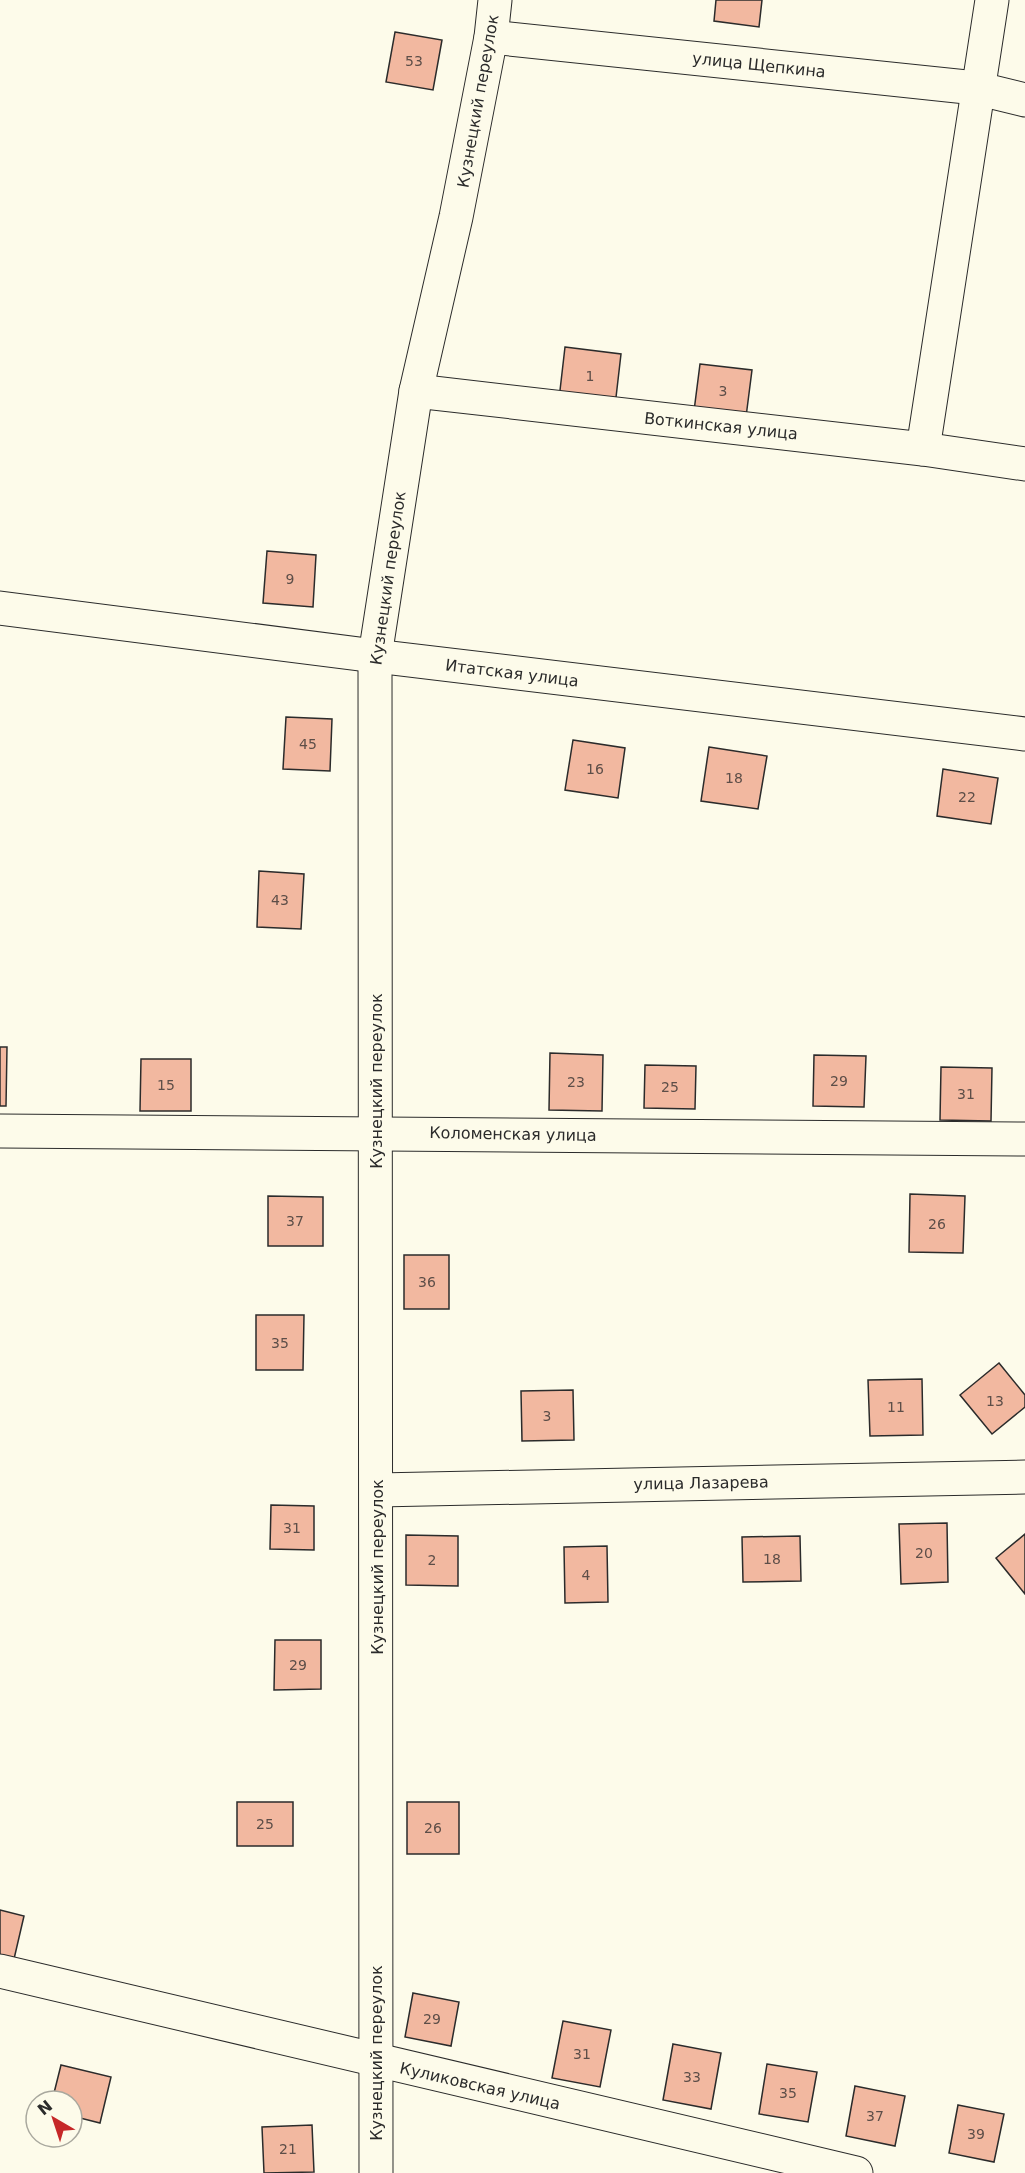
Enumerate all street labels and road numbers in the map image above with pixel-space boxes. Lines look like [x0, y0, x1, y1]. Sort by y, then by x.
street label: Кузнецкий переулок [453, 13, 503, 189]
street label: улица Щепкина [691, 49, 827, 81]
street label: Воткинская улица [643, 408, 799, 444]
street label: Кузнецкий переулок [366, 489, 410, 666]
street label: Итатская улица [444, 655, 580, 691]
street label: Кузнецкий переулок [367, 993, 386, 1169]
street label: Коломенская улица [429, 1123, 597, 1145]
street label: улица Лазарева [633, 1472, 769, 1494]
street label: Кузнецкий переулок [368, 1479, 387, 1655]
street label: Кузнецкий переулок [367, 1965, 386, 2141]
street label: Куликовская улица [398, 2058, 562, 2114]

